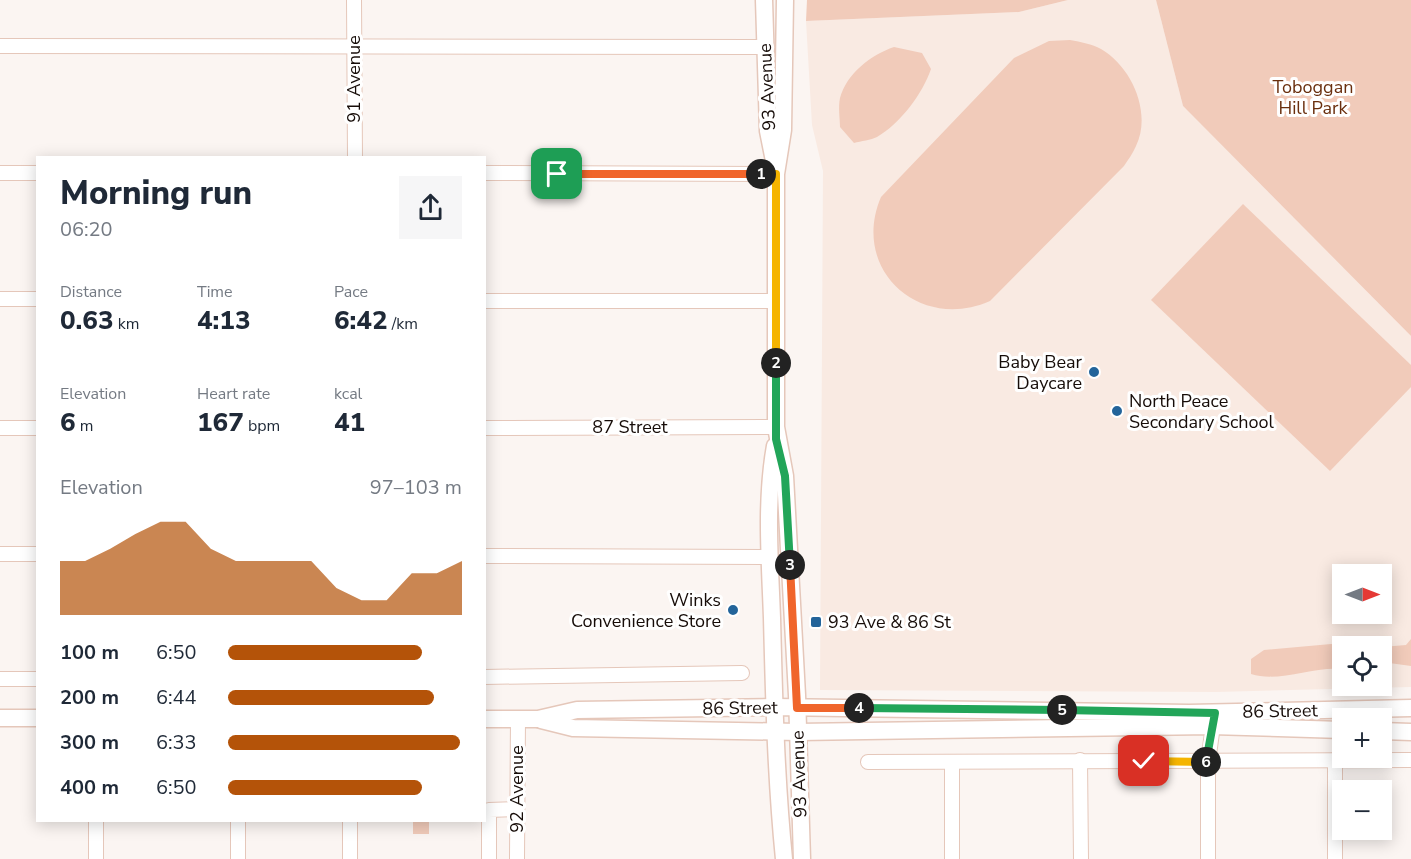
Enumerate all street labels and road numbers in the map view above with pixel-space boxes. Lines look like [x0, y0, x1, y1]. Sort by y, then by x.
street label: 91 Avenue [342, 35, 366, 123]
street label: 93 Avenue [753, 43, 781, 131]
street label: 87 Street [592, 415, 668, 439]
street label: 86 Street [702, 695, 779, 721]
street label: 86 Street [1242, 698, 1319, 724]
street label: 93 Avenue [785, 730, 813, 818]
street label: 92 Avenue [505, 745, 529, 833]

